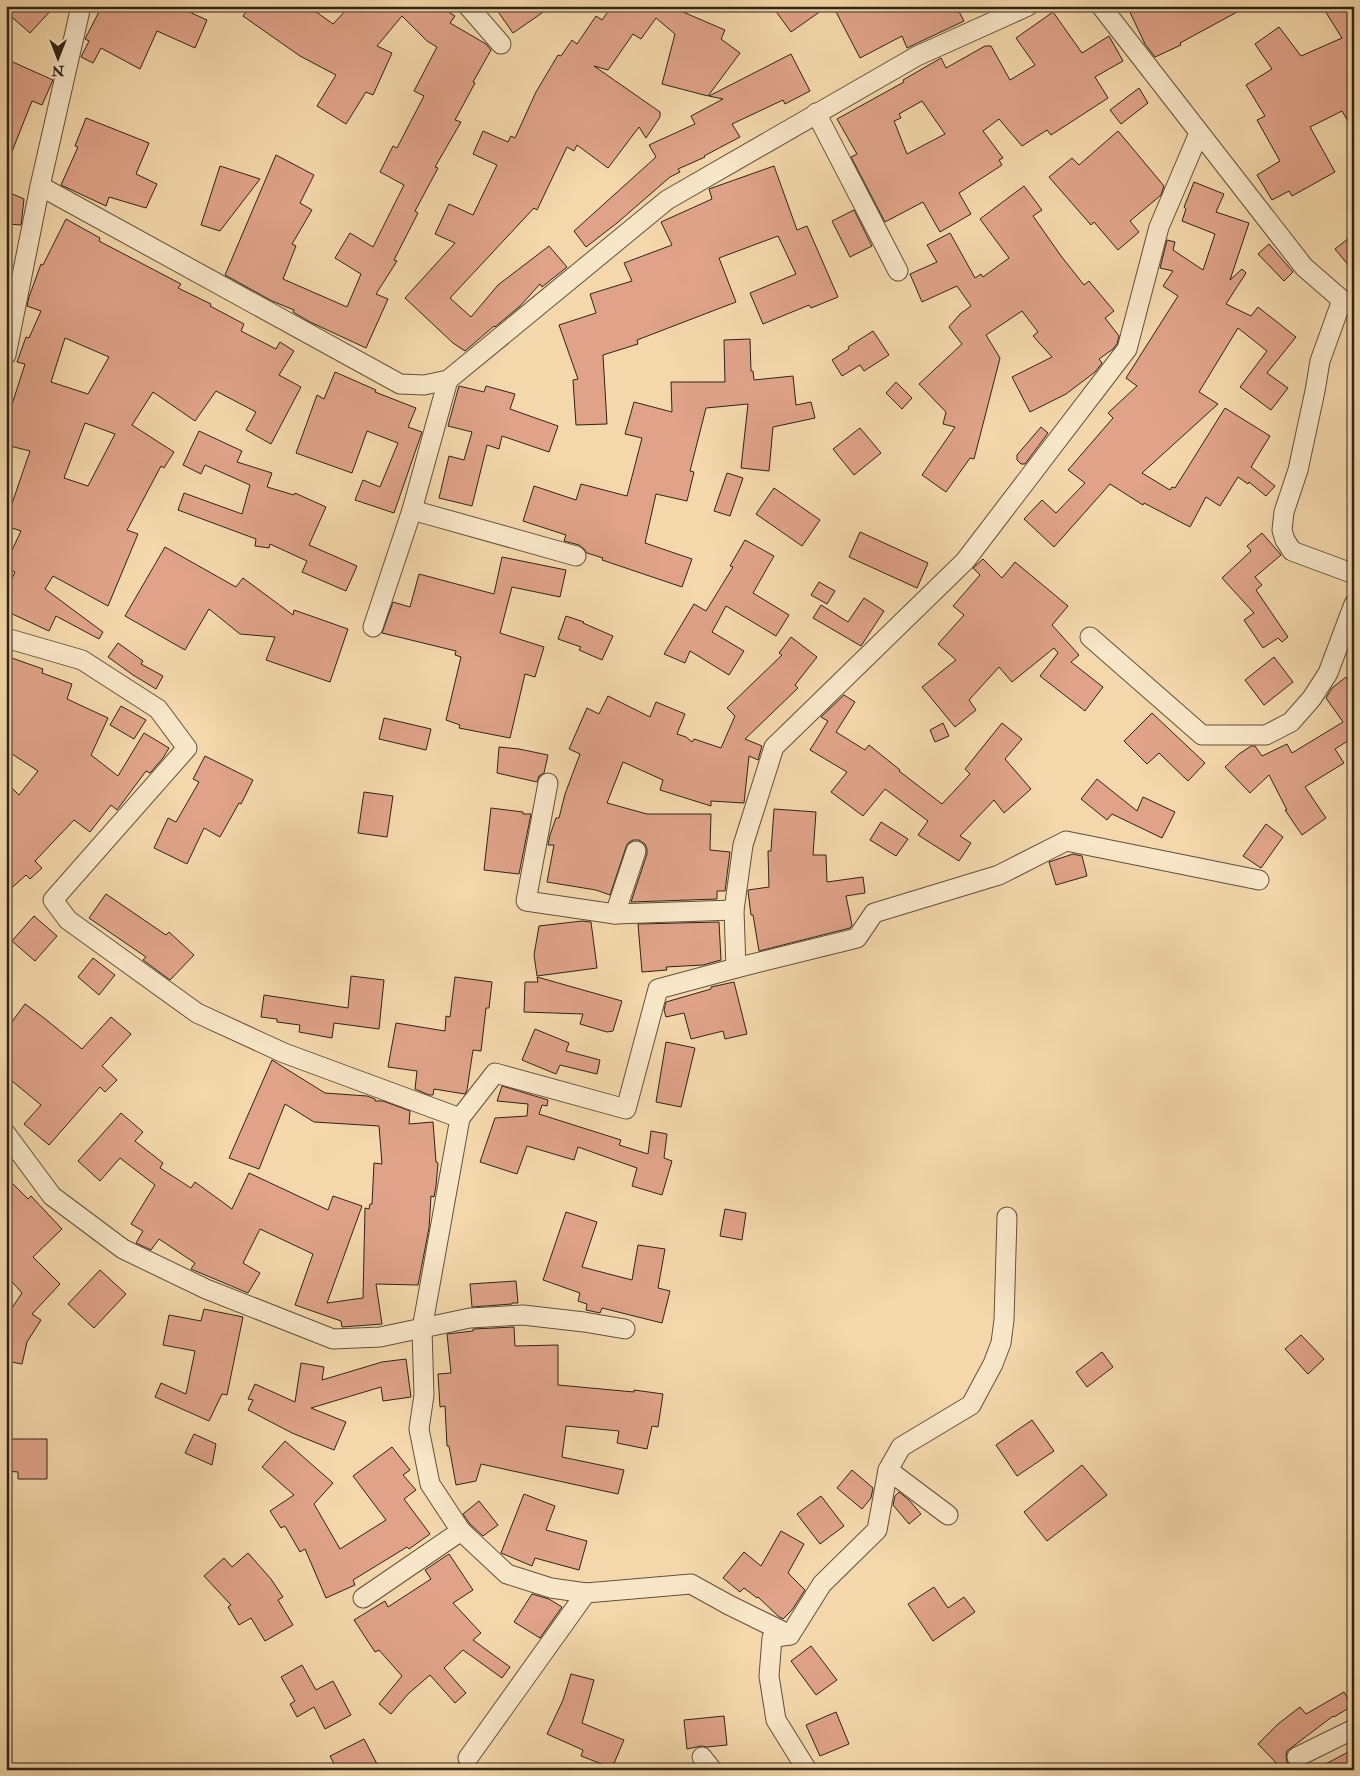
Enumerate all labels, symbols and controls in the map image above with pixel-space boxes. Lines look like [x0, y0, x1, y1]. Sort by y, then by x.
north arrow [32, 32, 82, 82]
text: N [51, 62, 65, 79]

